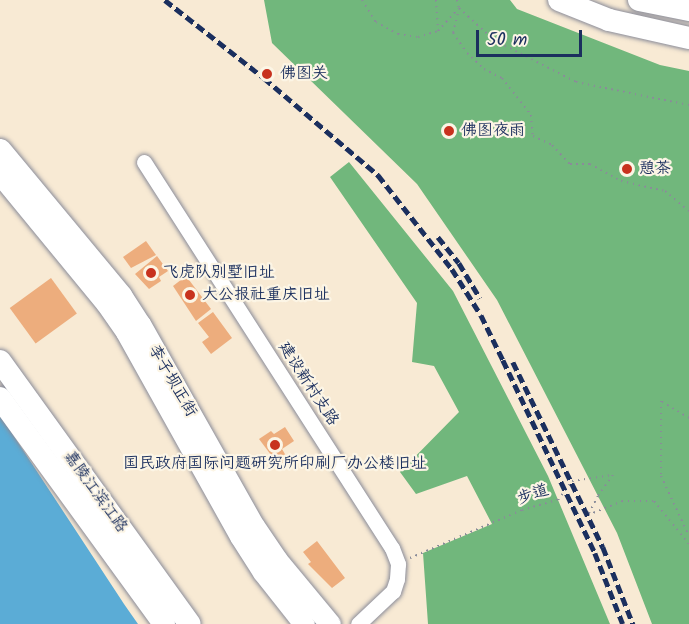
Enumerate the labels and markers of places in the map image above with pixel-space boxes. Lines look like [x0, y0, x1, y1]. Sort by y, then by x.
place label: 佛图关 [280, 64, 328, 84]
marker: 佛图关 [258, 65, 276, 83]
place label: 佛图夜雨 [461, 121, 525, 141]
marker: 佛图夜雨 [442, 124, 456, 138]
place label: 憩茶 [639, 159, 671, 179]
marker: 憩茶 [620, 162, 634, 176]
place label: 飞虎队别墅旧址 [163, 263, 275, 283]
marker: 飞虎队别墅旧址 [144, 266, 158, 280]
place label: 大公报社重庆旧址 [202, 285, 330, 305]
marker: 大公报社重庆旧址 [183, 288, 197, 302]
marker: 国民政府国际问题研究所印刷厂办公楼旧址 [268, 438, 282, 452]
place label: 国民政府国际问题研究所印刷厂办公楼旧址 [123, 454, 427, 474]

